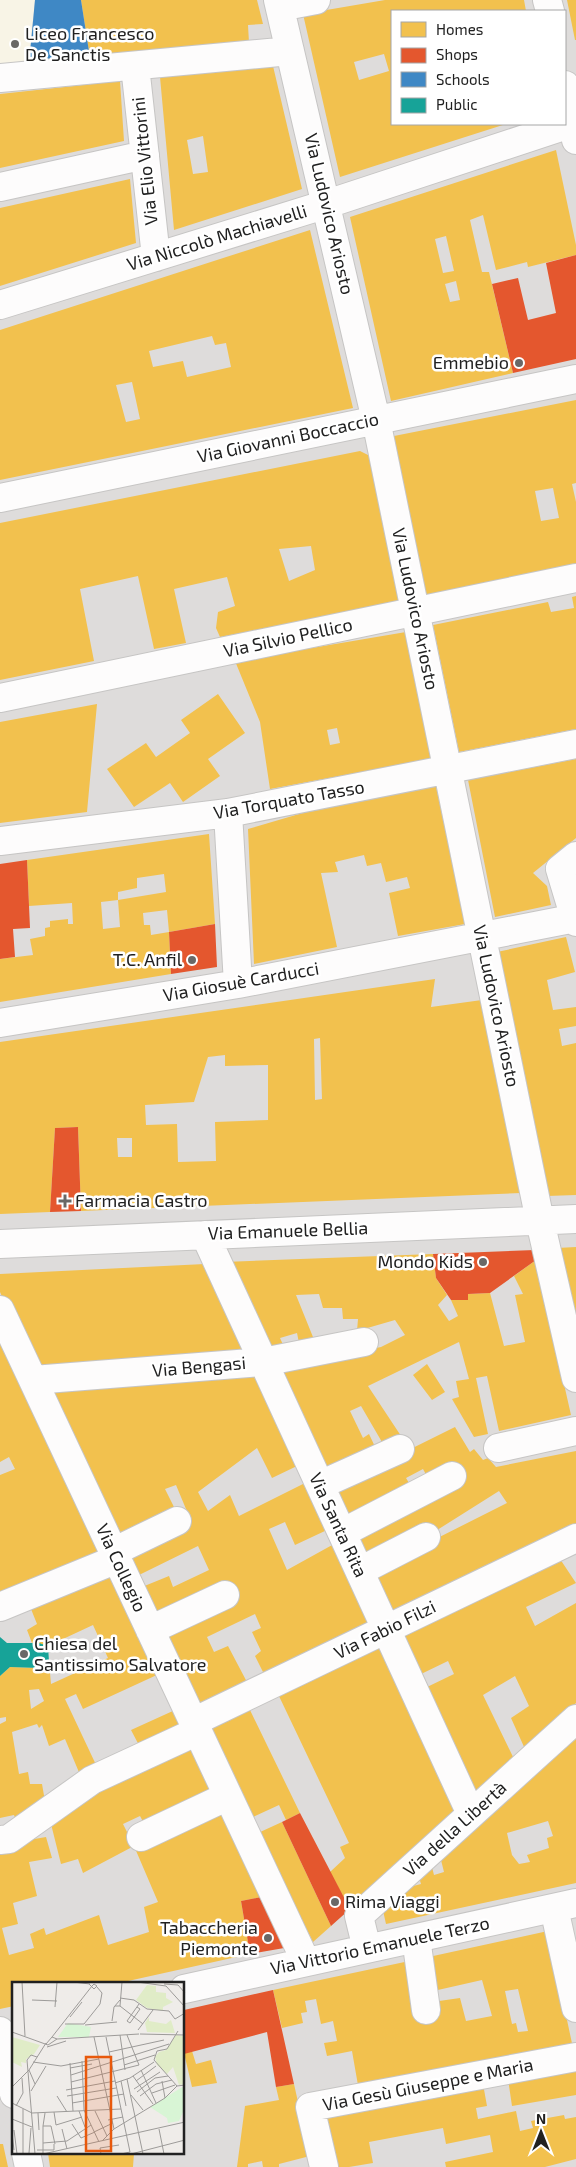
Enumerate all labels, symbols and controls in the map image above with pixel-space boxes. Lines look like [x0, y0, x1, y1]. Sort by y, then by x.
legend [391, 10, 566, 125]
text: Homes [436, 20, 483, 38]
place label: Liceo Francesco De Sanctis [25, 22, 155, 65]
marker: Liceo Francesco De Sanctis [9, 38, 21, 50]
text: Shops [436, 45, 478, 63]
text: Schools [436, 70, 490, 88]
text: Public [436, 95, 477, 113]
street label: Via Elio Vittorini [126, 96, 162, 226]
street label: Via Ludovico Ariosto [301, 131, 359, 297]
street label: Via Niccolò Machiavelli [124, 199, 309, 275]
place label: Emmebio [433, 351, 509, 373]
marker: Emmebio [513, 357, 525, 369]
street label: Via Giovanni Boccaccio [195, 407, 380, 467]
street label: Via Ludovico Ariosto [388, 526, 444, 692]
street label: Via Silvio Pellico [221, 613, 354, 661]
street label: Via Torquato Tasso [212, 775, 366, 823]
street label: Via Ludovico Ariosto [469, 923, 525, 1089]
place label: T.C. Anfil [113, 948, 183, 970]
marker: T.C. Anfil [186, 954, 198, 966]
street label: Via Giosuè Carducci [161, 956, 321, 1006]
place label: Farmacia Castro [75, 1189, 208, 1211]
marker: Farmacia Castro [59, 1195, 71, 1207]
street label: Via Emanuele Bellia [207, 1216, 368, 1244]
place label: Mondo Kids [377, 1250, 473, 1272]
marker: Mondo Kids [477, 1256, 489, 1268]
street label: Via Bengasi [151, 1351, 247, 1381]
street label: Via Santa Rita [305, 1469, 373, 1580]
street label: Via Collegio [92, 1520, 152, 1615]
street label: Via Fabio Filzi [330, 1595, 439, 1663]
place label: Chiesa del Santissimo Salvatore [34, 1632, 207, 1675]
marker: Chiesa del Santissimo Salvatore [18, 1648, 30, 1660]
street label: Via della Libertà [398, 1776, 511, 1880]
place label: Rima Viaggi [345, 1890, 440, 1912]
marker: Rima Viaggi [329, 1896, 341, 1908]
street label: Via Vittorio Emanuele Terzo [268, 1911, 491, 1979]
place label: Tabaccheria Piemonte [160, 1916, 258, 1959]
marker: Tabaccheria Piemonte [262, 1932, 274, 1944]
inset map [12, 1982, 185, 2154]
street label: Via Gesù Giuseppe e Maria [321, 2053, 535, 2115]
north arrow [516, 2107, 566, 2157]
text: N [536, 2110, 546, 2127]

